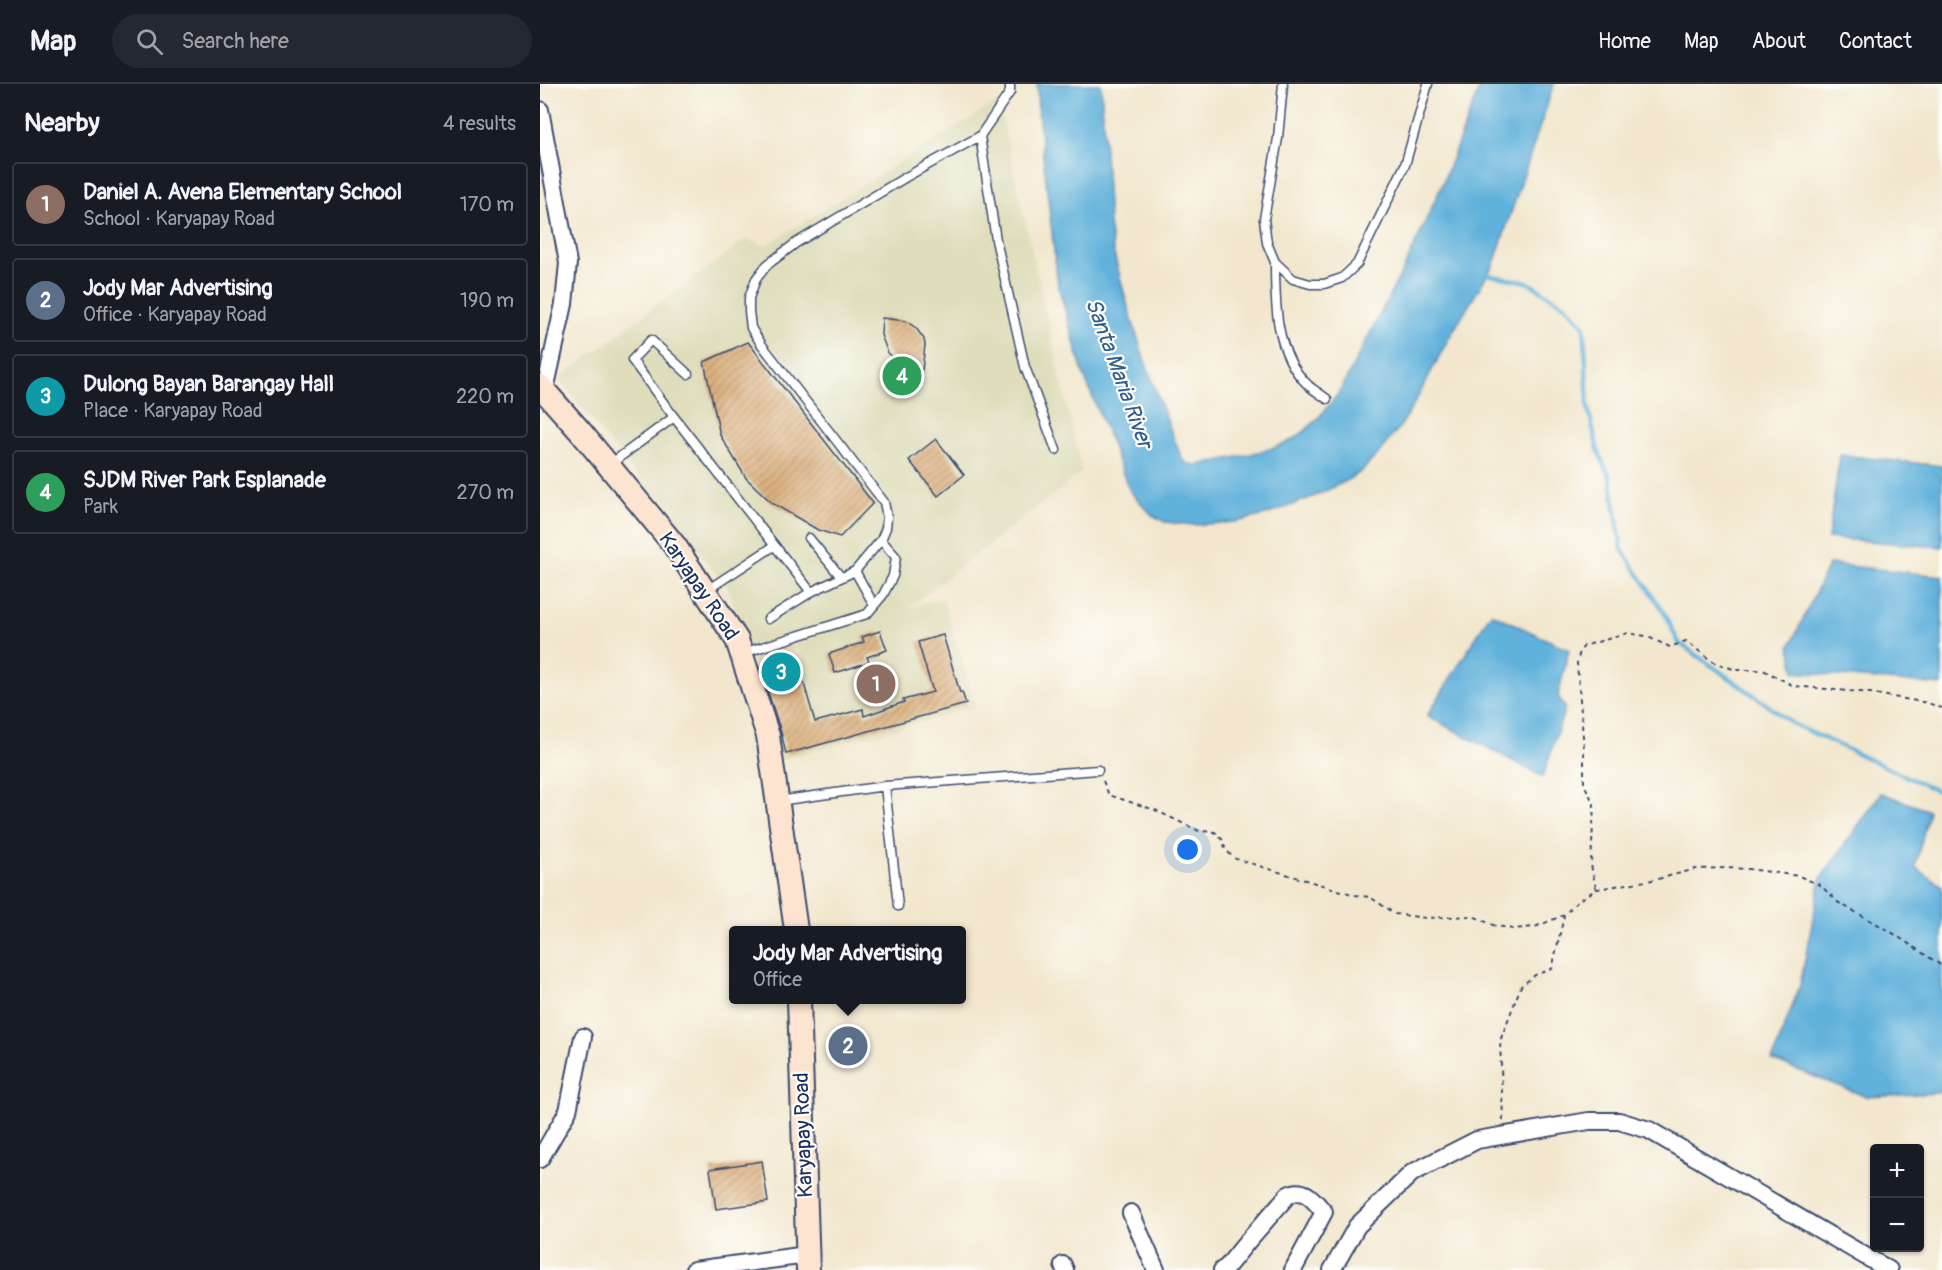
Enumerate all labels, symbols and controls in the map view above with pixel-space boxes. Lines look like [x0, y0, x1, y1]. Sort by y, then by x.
search box [112, 14, 532, 68]
text: Map [30, 24, 76, 59]
icon: search [133, 25, 166, 58]
text: Search here [181, 27, 289, 55]
text: Home [1598, 28, 1651, 55]
text: Map [1684, 28, 1719, 55]
text: About [1752, 28, 1806, 55]
text: Contact [1839, 28, 1912, 55]
text: Nearby [24, 107, 100, 139]
text: 4 results [443, 111, 516, 136]
text: Daniel A. Avena Elementary School [83, 178, 402, 206]
text: 1 [42, 192, 49, 217]
text: 170 m [460, 192, 514, 217]
text: School · Karyapay Road [83, 206, 275, 231]
text: Jody Mar Advertising [83, 274, 272, 302]
text: 2 [40, 288, 51, 313]
text: 190 m [460, 288, 514, 313]
water label: Santa Maria River [1079, 295, 1160, 455]
text: Office · Karyapay Road [83, 302, 267, 327]
pin: 4 [882, 354, 922, 398]
text: Dulong Bayan Barangay Hall [83, 370, 334, 398]
text: 3 [40, 384, 51, 409]
text: 220 m [456, 384, 514, 409]
text: Place · Karyapay Road [83, 398, 263, 423]
text: SJDM River Park Esplanade [83, 466, 326, 494]
text: 4 [40, 480, 51, 505]
text: 270 m [456, 480, 514, 505]
text: Park [83, 494, 118, 519]
street label: Karyapay Road [652, 527, 745, 646]
pin: 3 [762, 650, 800, 694]
pin: 1 [856, 662, 896, 706]
your location [1173, 835, 1202, 864]
popup [729, 926, 966, 1004]
text: Jody Mar Advertising [753, 939, 942, 967]
text: Office [753, 967, 802, 992]
pin: 2 [828, 1024, 868, 1068]
street label: Karyapay Road [788, 1072, 819, 1198]
map controls [1870, 1144, 1924, 1252]
button: + [1870, 1144, 1924, 1198]
button: − [1870, 1198, 1924, 1252]

